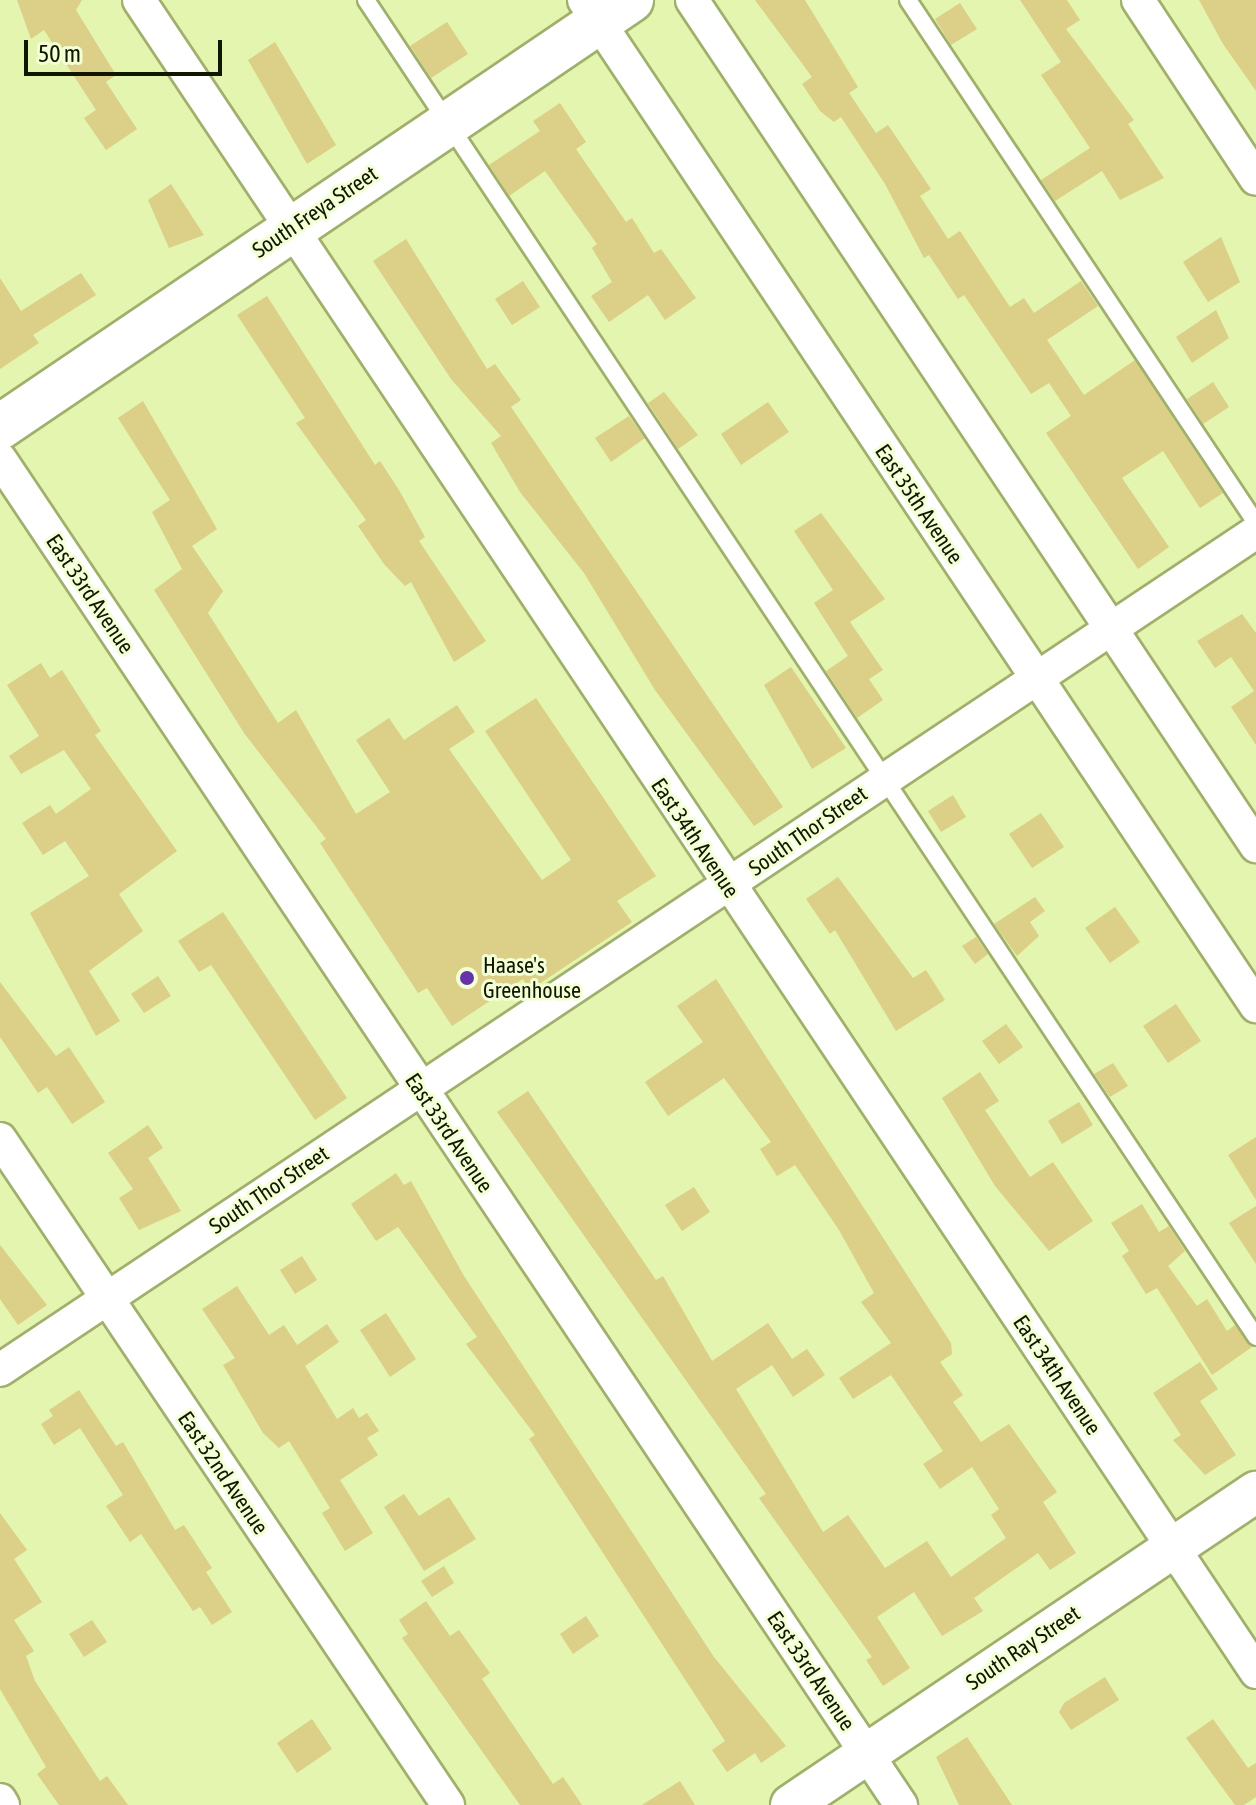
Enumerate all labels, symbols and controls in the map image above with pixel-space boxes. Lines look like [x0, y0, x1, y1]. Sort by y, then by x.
scale bar [28, 24, 226, 74]
text: 50 m [38, 40, 81, 67]
street label: South Freya Street [247, 160, 383, 264]
street label: East 35th Avenue [869, 439, 969, 569]
street label: East 33rd Avenue [40, 529, 140, 659]
street label: East 34th Avenue [645, 773, 745, 903]
street label: South Thor Street [744, 781, 872, 881]
place label: Haase's Greenhouse [483, 952, 581, 1004]
marker: Haase's Greenhouse [458, 969, 476, 987]
street label: East 33rd Avenue [399, 1068, 499, 1198]
street label: South Thor Street [204, 1140, 334, 1240]
street label: East 34th Avenue [1007, 1310, 1107, 1440]
street label: East 32nd Avenue [172, 1407, 274, 1539]
street label: South Ray Street [961, 1600, 1085, 1696]
street label: East 33rd Avenue [761, 1606, 861, 1736]

